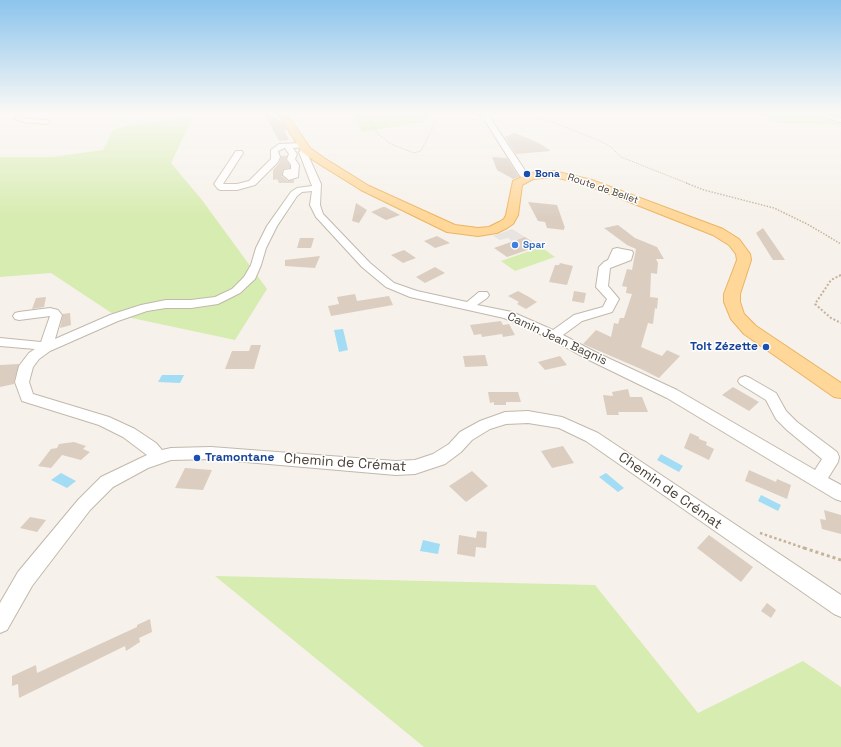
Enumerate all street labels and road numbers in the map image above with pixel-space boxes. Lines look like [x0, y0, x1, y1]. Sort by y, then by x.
street label: Route de Bellet [566, 171, 640, 207]
street label: Camin Jean Bagnis [505, 310, 609, 368]
street label: Chemin de Crémat [615, 449, 725, 533]
street label: Chemin de Crémat [283, 450, 407, 476]

